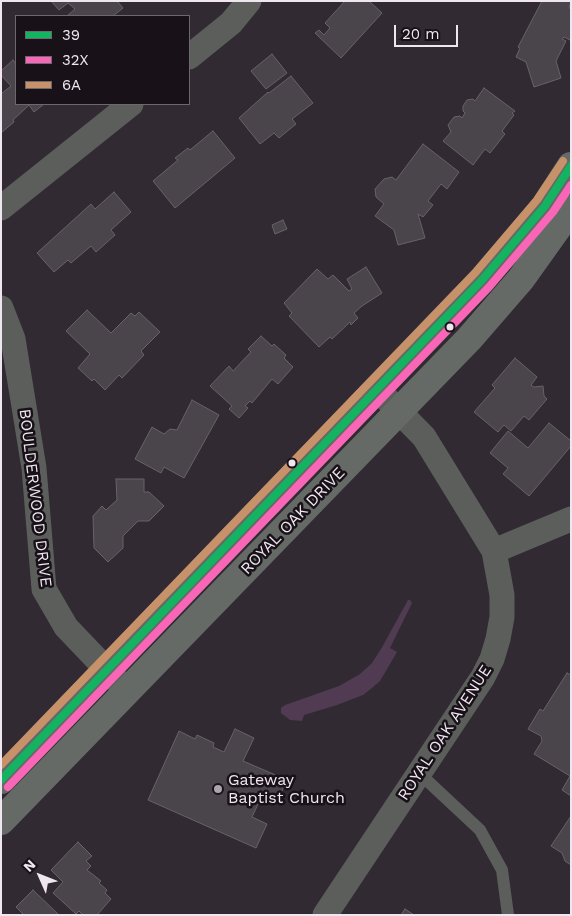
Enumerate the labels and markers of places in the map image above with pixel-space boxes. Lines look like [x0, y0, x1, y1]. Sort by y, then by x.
unlabelled marker [445, 322, 455, 332]
unlabelled marker [287, 458, 297, 468]
place label: Gateway Baptist Church [228, 770, 345, 808]
marker: Gateway Baptist Church [212, 783, 224, 795]

